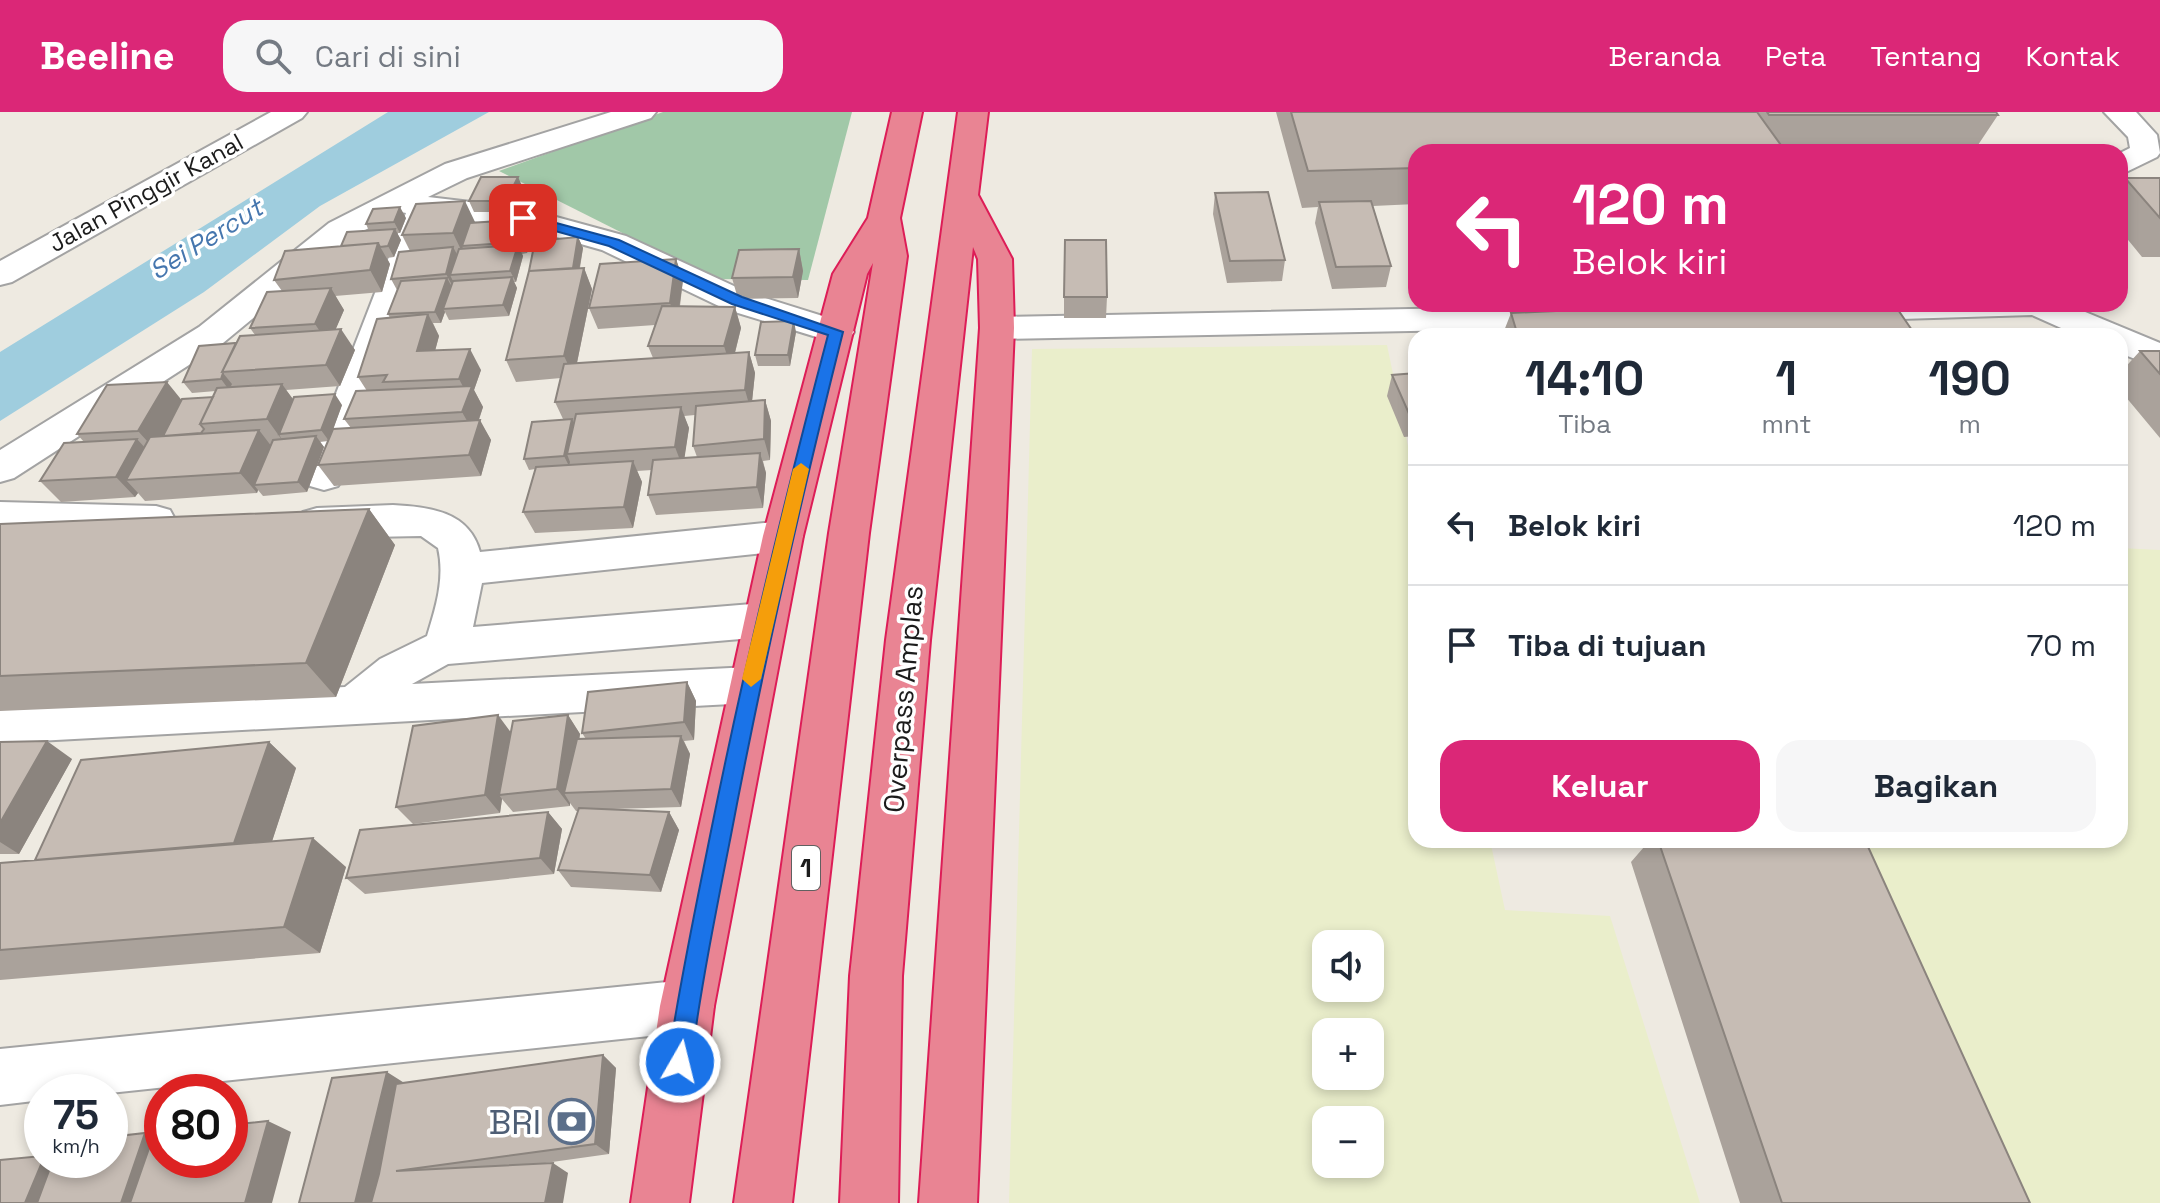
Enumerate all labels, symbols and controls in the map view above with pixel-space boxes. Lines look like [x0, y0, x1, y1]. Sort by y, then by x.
search box [223, 20, 783, 92]
text: Beeline [40, 32, 175, 80]
icon: search [251, 34, 295, 78]
text: Cari di sini [315, 37, 461, 76]
text: Beranda [1609, 38, 1721, 74]
text: Peta [1765, 38, 1826, 74]
text: Tentang [1870, 38, 1981, 74]
text: Kontak [2025, 38, 2120, 74]
street label: Jalan Pinggir Kanal [43, 126, 249, 259]
text: 120 m [1572, 169, 1729, 240]
icon: left [1440, 176, 1544, 280]
pin [489, 184, 557, 252]
water label: Sei Percut [143, 190, 271, 287]
icon: arrive [501, 196, 545, 240]
text: Belok kiri [1572, 239, 1727, 285]
text: 14:10 [1525, 348, 1644, 409]
text: 1 [1776, 348, 1797, 409]
text: 190 [1928, 348, 2011, 409]
text: Tiba [1558, 407, 1611, 441]
text: mnt [1761, 407, 1811, 441]
text: m [1958, 407, 1981, 441]
icon: left [1440, 503, 1484, 547]
text: Belok kiri [1508, 506, 1641, 545]
text: 120 m [2013, 506, 2096, 545]
street label: Overpass Amplas [875, 584, 931, 814]
icon: arrive [1440, 623, 1484, 667]
text: Tiba di tujuan [1508, 626, 1707, 665]
text: 70 m [2027, 626, 2096, 665]
button: Keluar [1440, 740, 1760, 832]
button: Bagikan [1776, 740, 2096, 832]
road number: 1 [792, 846, 820, 890]
map controls [1312, 930, 1384, 1178]
button: sound [1312, 930, 1384, 1002]
button: + [1312, 1018, 1384, 1090]
position arrow [638, 1020, 722, 1104]
speed limit sign: 80 [144, 1074, 248, 1178]
text: 75 [53, 1090, 99, 1141]
bank icon: BRI [548, 1098, 596, 1146]
place label: BRI [489, 1101, 541, 1144]
button: − [1312, 1106, 1384, 1178]
text: km/h [52, 1133, 100, 1159]

